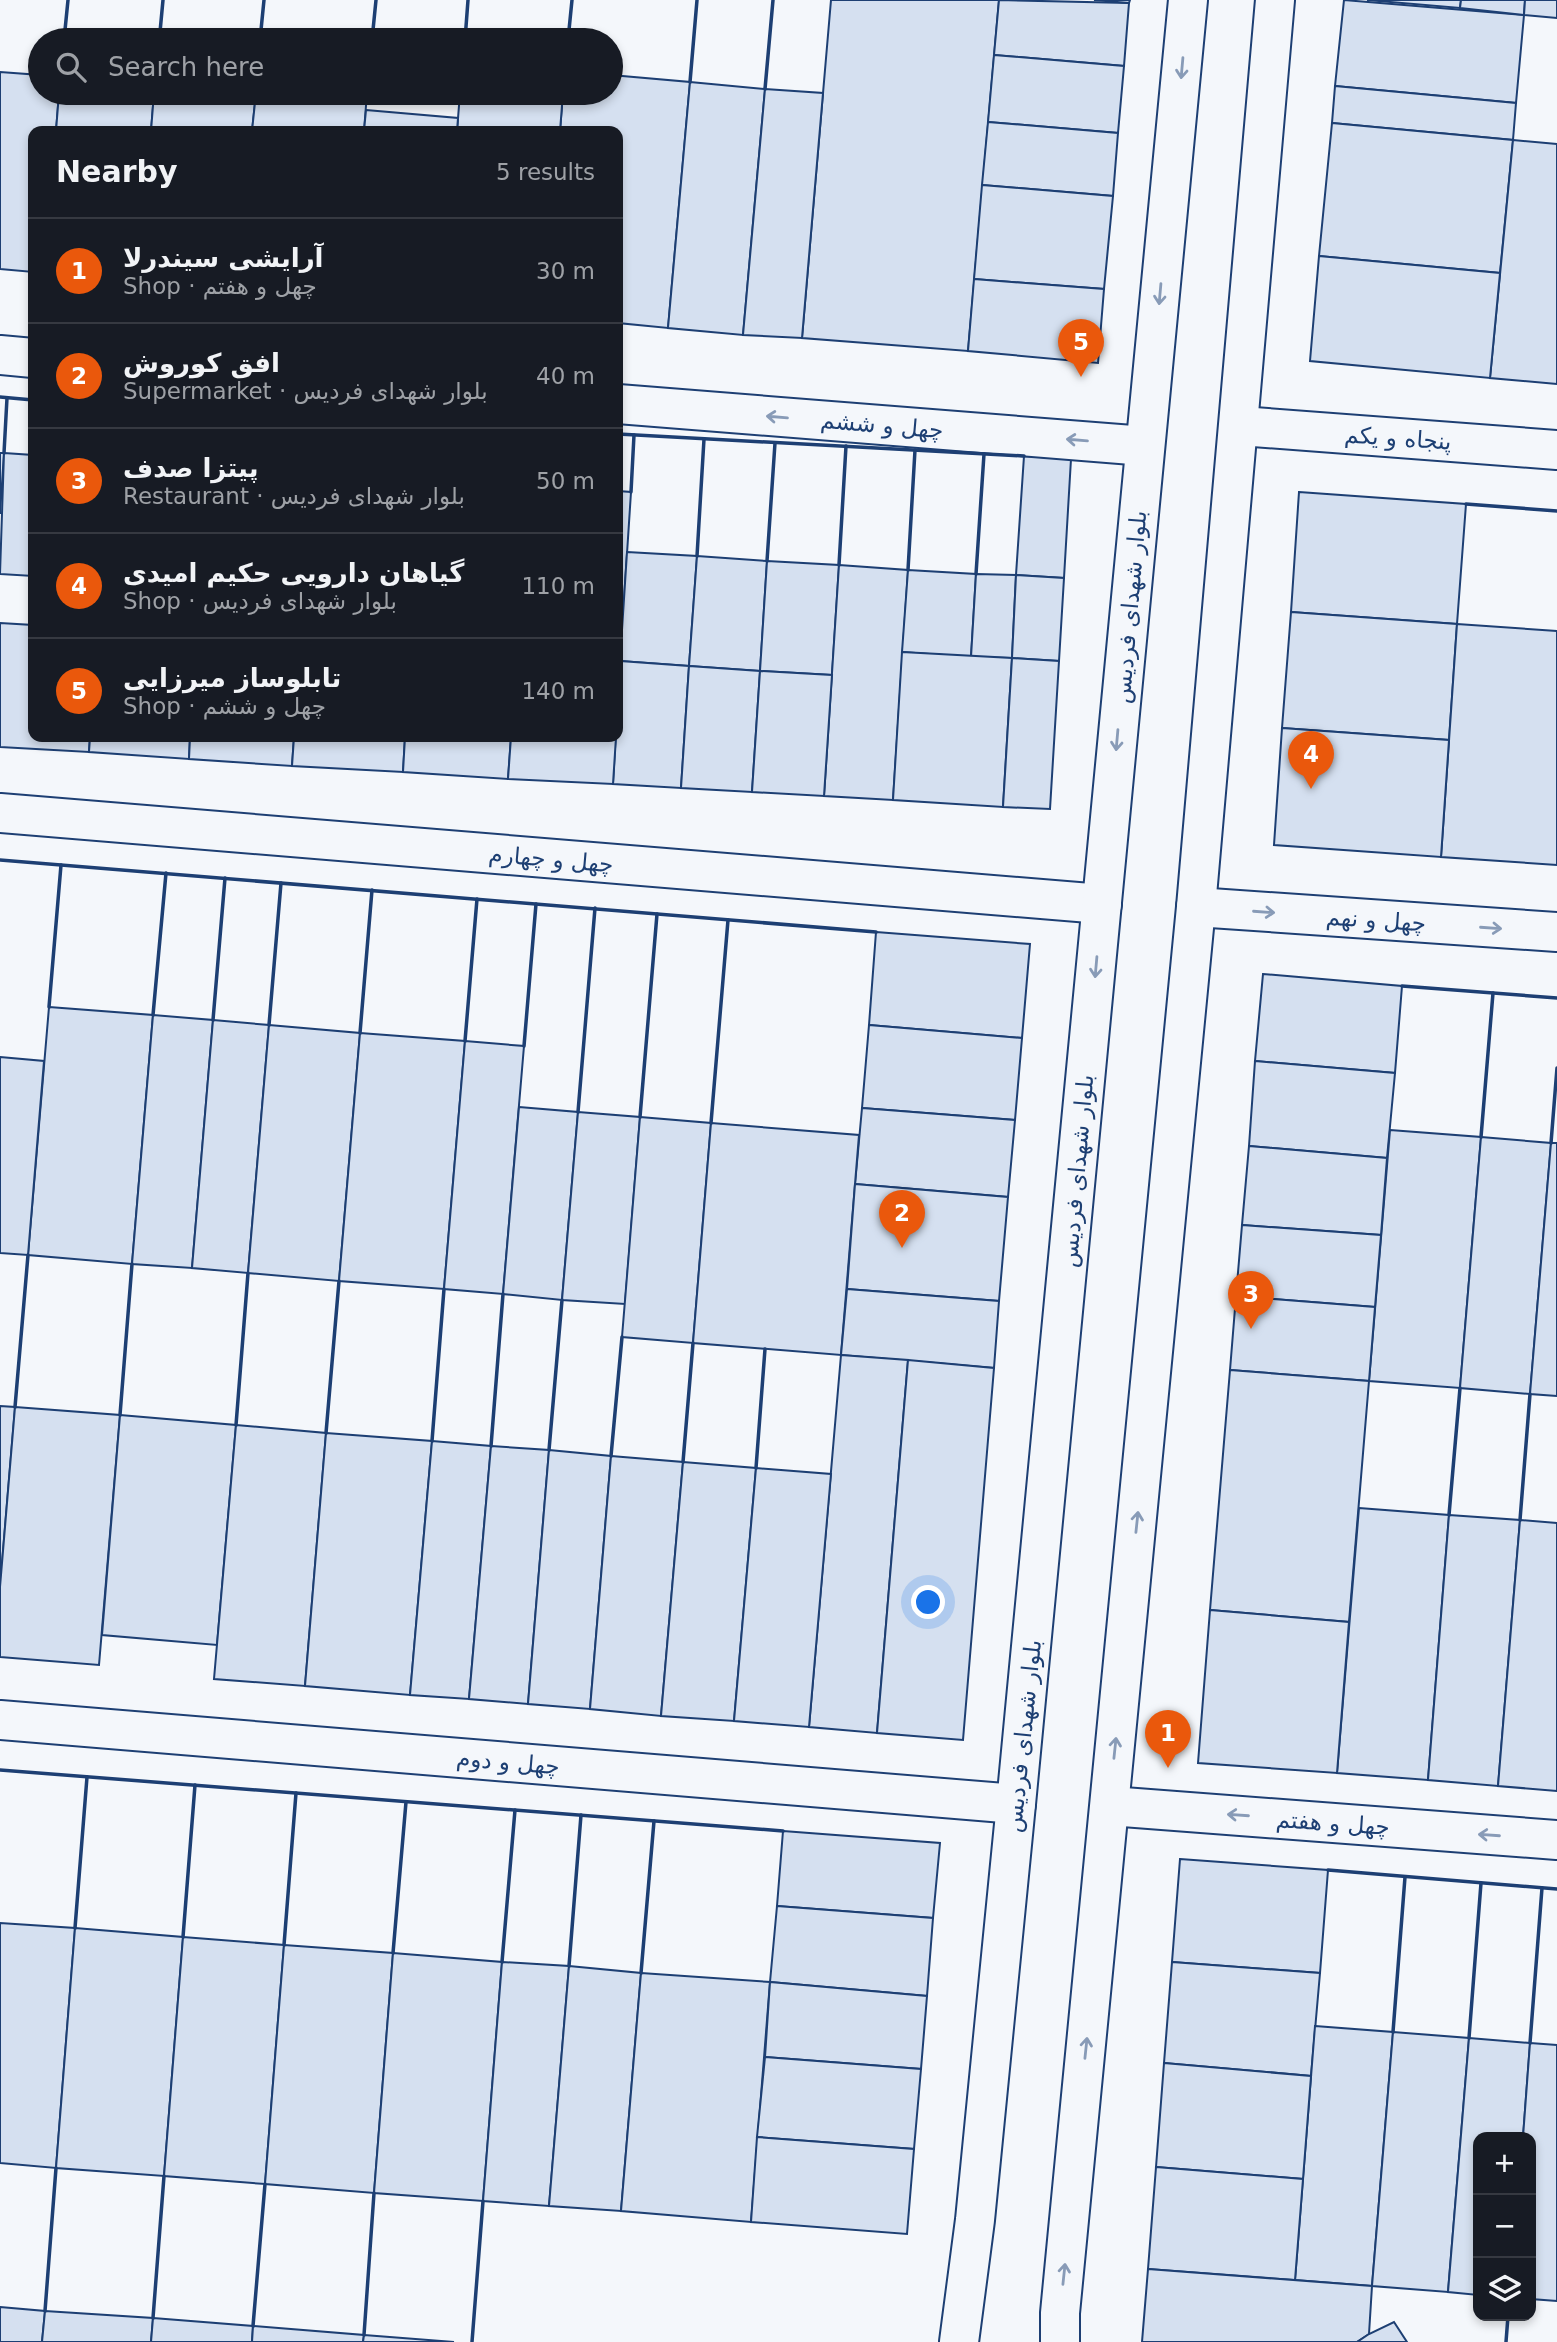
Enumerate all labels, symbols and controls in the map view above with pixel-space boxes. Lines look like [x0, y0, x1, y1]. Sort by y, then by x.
search box [28, 28, 623, 105]
icon: search [52, 48, 90, 86]
text: Search here [108, 52, 264, 82]
one-way arrow [1175, 56, 1188, 79]
text: Nearby [56, 154, 178, 189]
text: 5 results [496, 159, 595, 185]
text: آرایشی سیندرلا [123, 243, 324, 273]
text: 1 [71, 258, 87, 284]
text: 30 m [536, 258, 595, 284]
text: Shop · چهل و هفتم [123, 273, 317, 299]
one-way arrow [1153, 283, 1166, 305]
pin: 5 [1058, 319, 1104, 377]
text: افق کوروش [123, 348, 280, 378]
text: 2 [71, 363, 87, 389]
text: 40 m [536, 363, 595, 389]
text: Supermarket · بلوار شهدای فردیس [123, 378, 488, 404]
street label: چهل و ششم [819, 407, 944, 444]
one-way arrow [767, 410, 789, 423]
street label: پنجاه و یکم [1343, 421, 1452, 456]
one-way arrow [1067, 433, 1089, 446]
text: پیتزا صدف [123, 453, 258, 483]
text: 3 [71, 468, 87, 494]
text: 50 m [536, 468, 595, 494]
text: Restaurant · بلوار شهدای فردیس [123, 483, 465, 509]
street label: بلوار شهدای فردیس [1109, 509, 1152, 705]
text: گیاهان دارویی حکیم امیدی [123, 558, 464, 588]
text: 4 [71, 573, 87, 599]
text: 110 m [521, 573, 595, 599]
text: Shop · بلوار شهدای فردیس [123, 588, 397, 614]
text: تابلوساز میرزایی [123, 663, 341, 693]
text: 5 [71, 678, 87, 704]
text: 140 m [521, 678, 595, 704]
text: Shop · چهل و ششم [123, 693, 326, 719]
one-way arrow [1110, 729, 1123, 751]
pin: 4 [1288, 731, 1334, 789]
street label: چهل و چهارم [487, 841, 614, 878]
street label: چهل و نهم [1325, 904, 1427, 937]
one-way arrow [1252, 906, 1275, 919]
one-way arrow [1479, 921, 1502, 934]
one-way arrow [1089, 955, 1102, 978]
street label: بلوار شهدای فردیس [1056, 1073, 1099, 1269]
pin: 2 [879, 1190, 925, 1248]
pin: 3 [1228, 1271, 1274, 1329]
one-way arrow [1131, 1511, 1144, 1533]
your location [911, 1585, 945, 1619]
street label: بلوار شهدای فردیس [1000, 1638, 1047, 1834]
pin: 1 [1145, 1710, 1191, 1768]
one-way arrow [1109, 1737, 1122, 1760]
street label: چهل و دوم [455, 1745, 561, 1780]
street label: چهل و هفتم [1275, 1806, 1391, 1841]
one-way arrow [1226, 1809, 1249, 1822]
one-way arrow [1478, 1828, 1501, 1841]
one-way arrow [1080, 2037, 1093, 2059]
map controls [1473, 2132, 1536, 2321]
button: + [1473, 2132, 1536, 2195]
button: − [1473, 2195, 1536, 2258]
button: layers [1473, 2258, 1536, 2321]
one-way arrow [1058, 2263, 1071, 2286]

